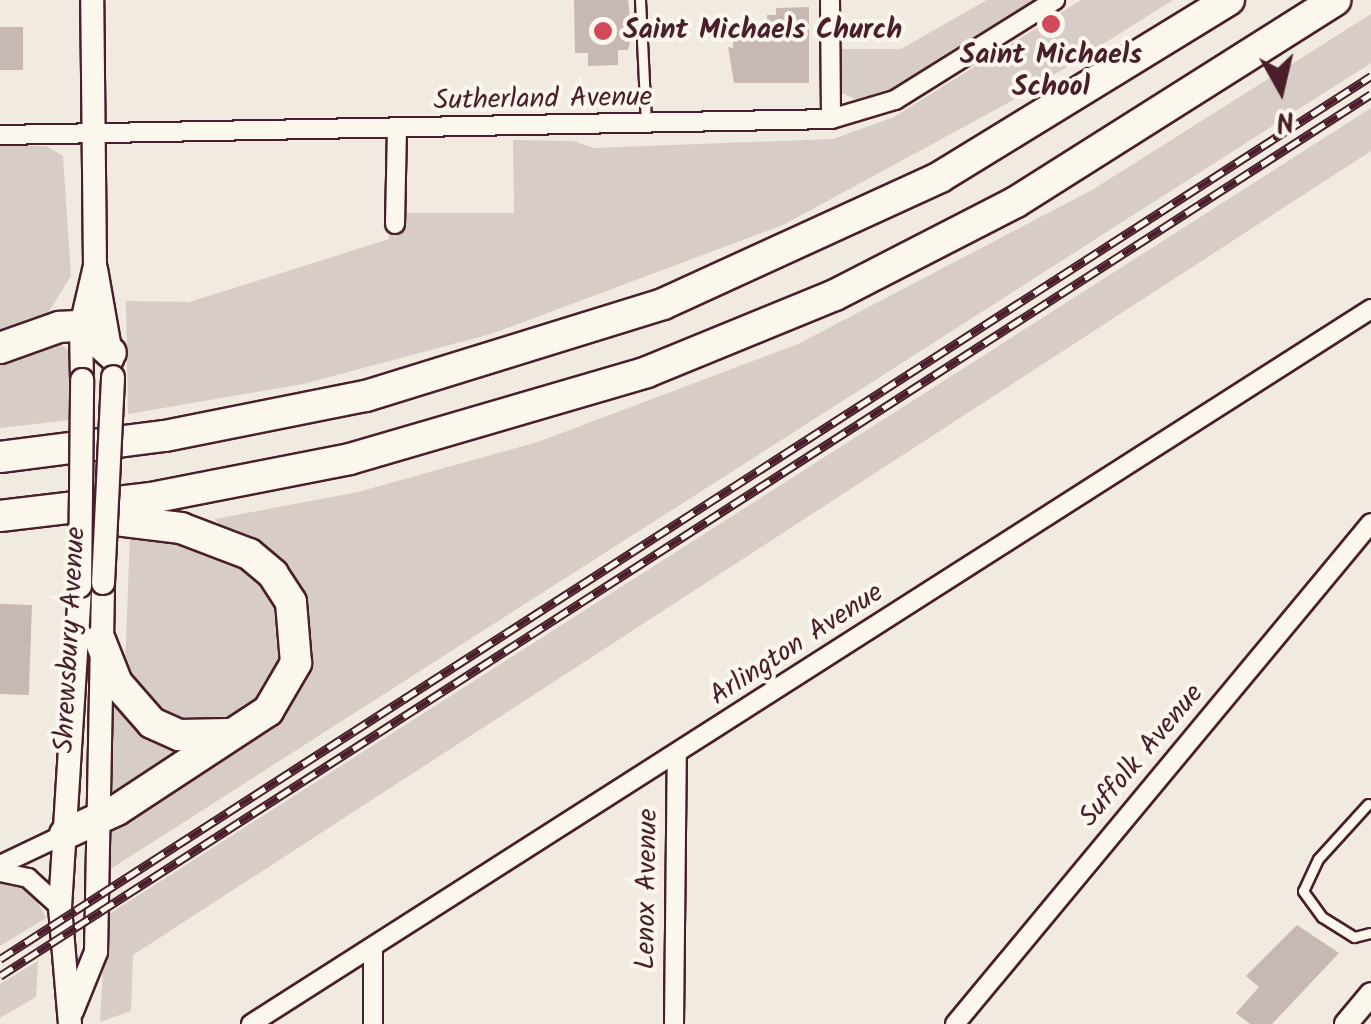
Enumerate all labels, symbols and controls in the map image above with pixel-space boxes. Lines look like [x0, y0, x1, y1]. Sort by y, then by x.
marker: Saint Michaels School [1040, 13, 1062, 35]
place label: Saint Michaels Church [623, 14, 902, 48]
marker: Saint Michaels Church [592, 20, 614, 42]
place label: Saint Michaels School [960, 39, 1142, 105]
north arrow [1231, 40, 1331, 140]
street label: Sutherland Avenue [433, 81, 653, 119]
text: N [1273, 97, 1297, 144]
street label: Shrewsbury Avenue [48, 526, 94, 754]
street label: Arlington Avenue [704, 576, 890, 714]
street label: Suffolk Avenue [1073, 678, 1211, 834]
street label: Lenox Avenue [630, 808, 666, 970]

